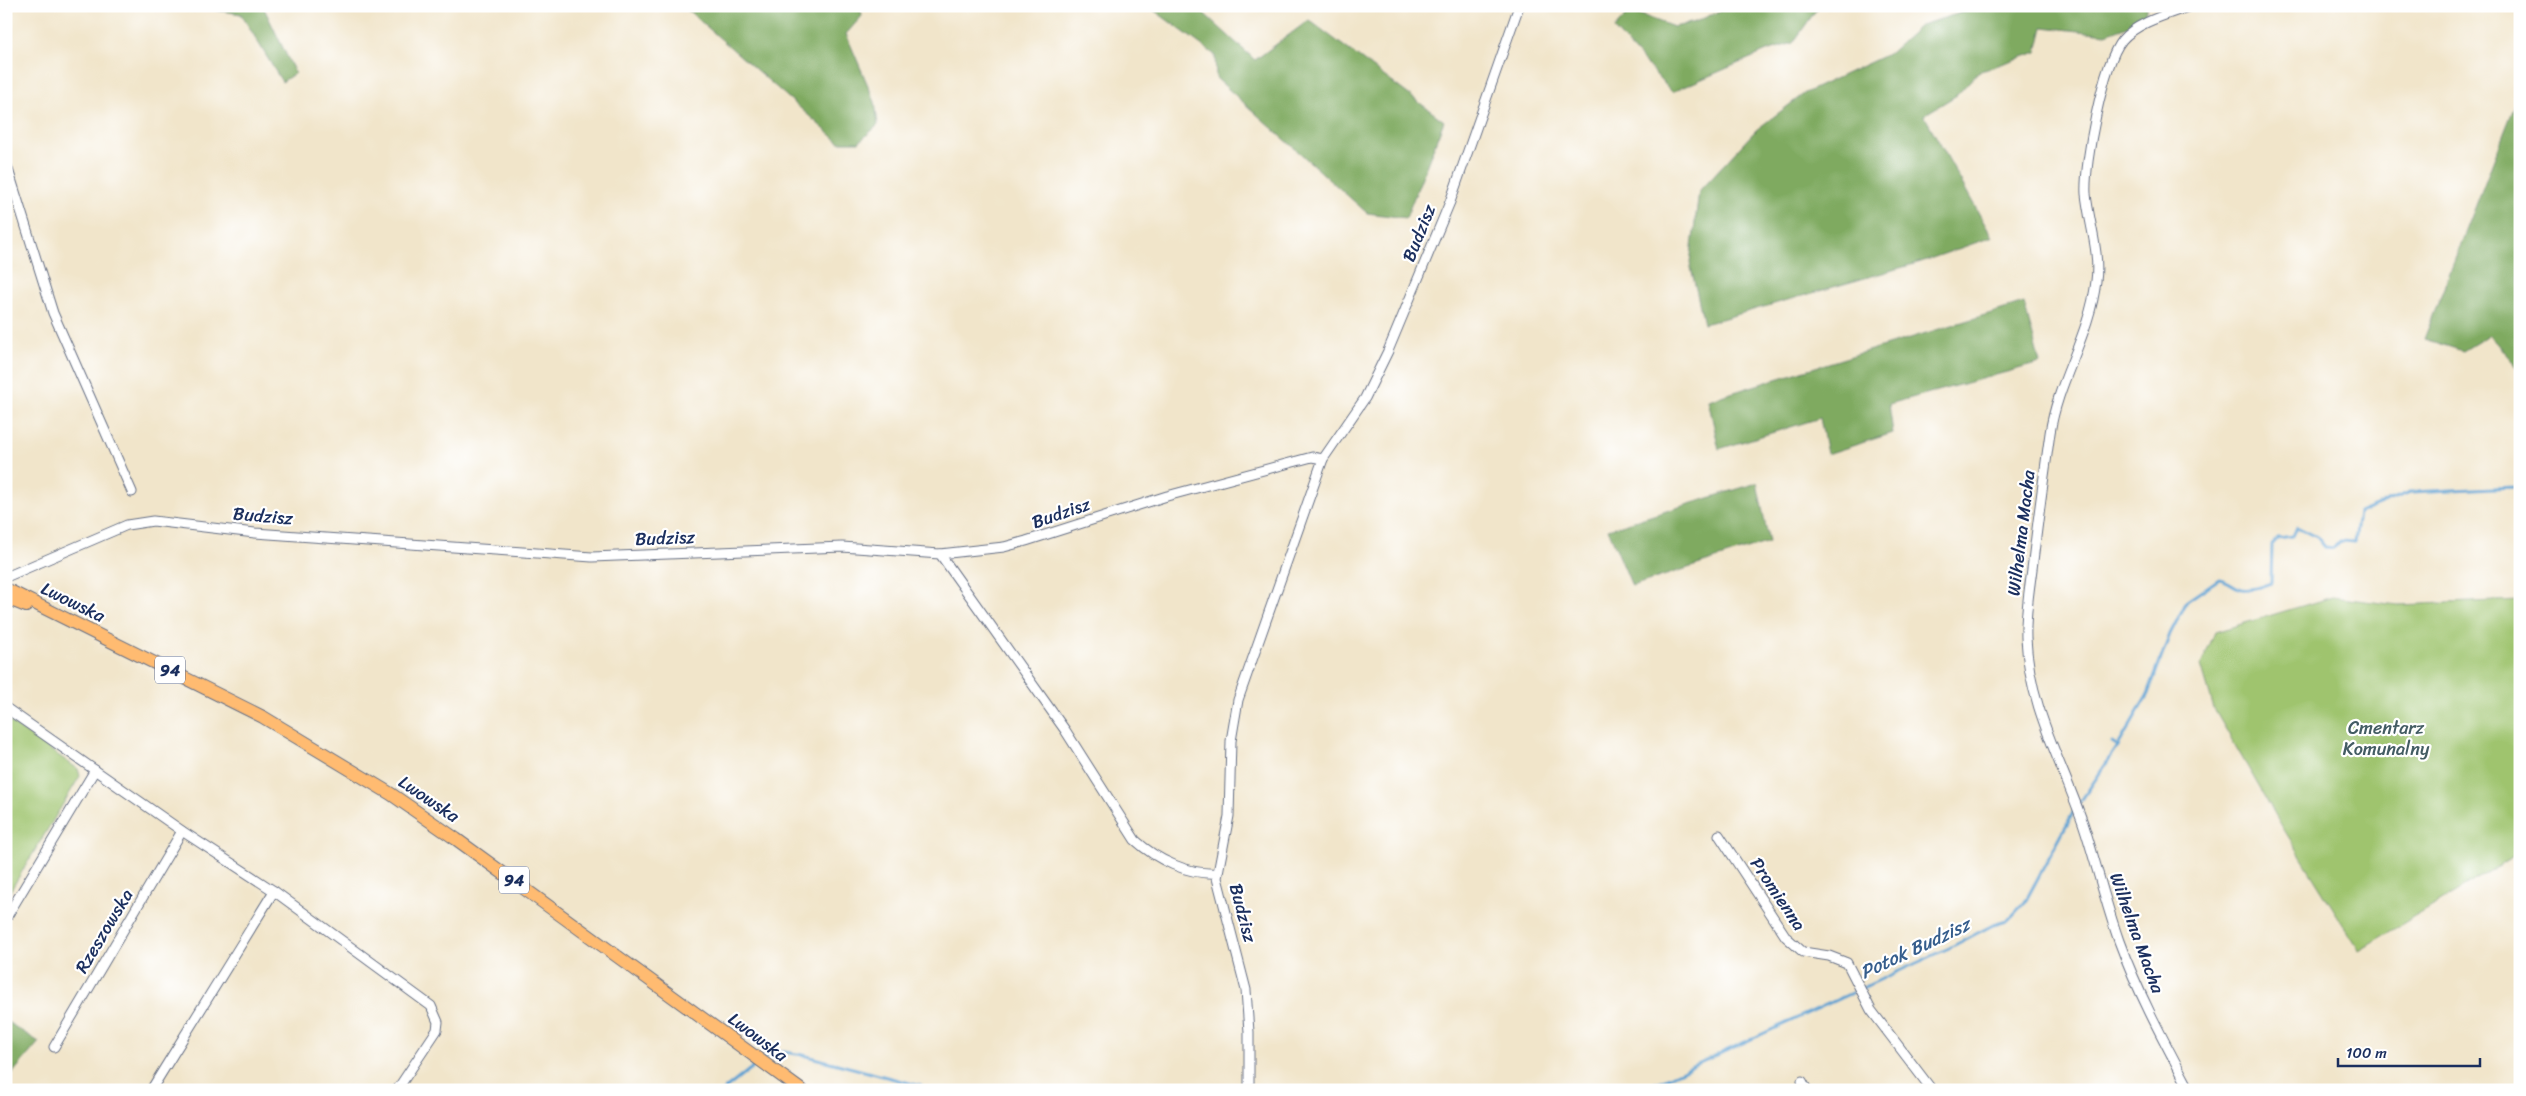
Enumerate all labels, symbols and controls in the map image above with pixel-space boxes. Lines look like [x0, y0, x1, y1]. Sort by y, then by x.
street label: Budzisz [1393, 199, 1445, 267]
street label: Wilhelma Macha [1997, 467, 2045, 598]
street label: Budzisz [1027, 488, 1095, 538]
street label: Budzisz [232, 497, 295, 535]
street label: Budzisz [634, 521, 696, 555]
street label: Lwowska [35, 573, 112, 632]
road number: 94 [155, 656, 185, 684]
park label: Cmentarz Komunalny [2343, 712, 2430, 765]
street label: Lwowska [392, 767, 467, 832]
street label: Promienna [1741, 850, 1815, 938]
road number: 94 [499, 866, 529, 894]
street label: Wilhelma Macha [2100, 868, 2174, 999]
street label: Budzisz [1220, 880, 1266, 947]
street label: Rzeszowska [66, 882, 142, 980]
water label: Potok Budzisz [1854, 907, 1978, 988]
street label: Lwowska [721, 1004, 796, 1071]
scale bar [2338, 1036, 2481, 1068]
text: 100 m [2346, 1040, 2387, 1066]

